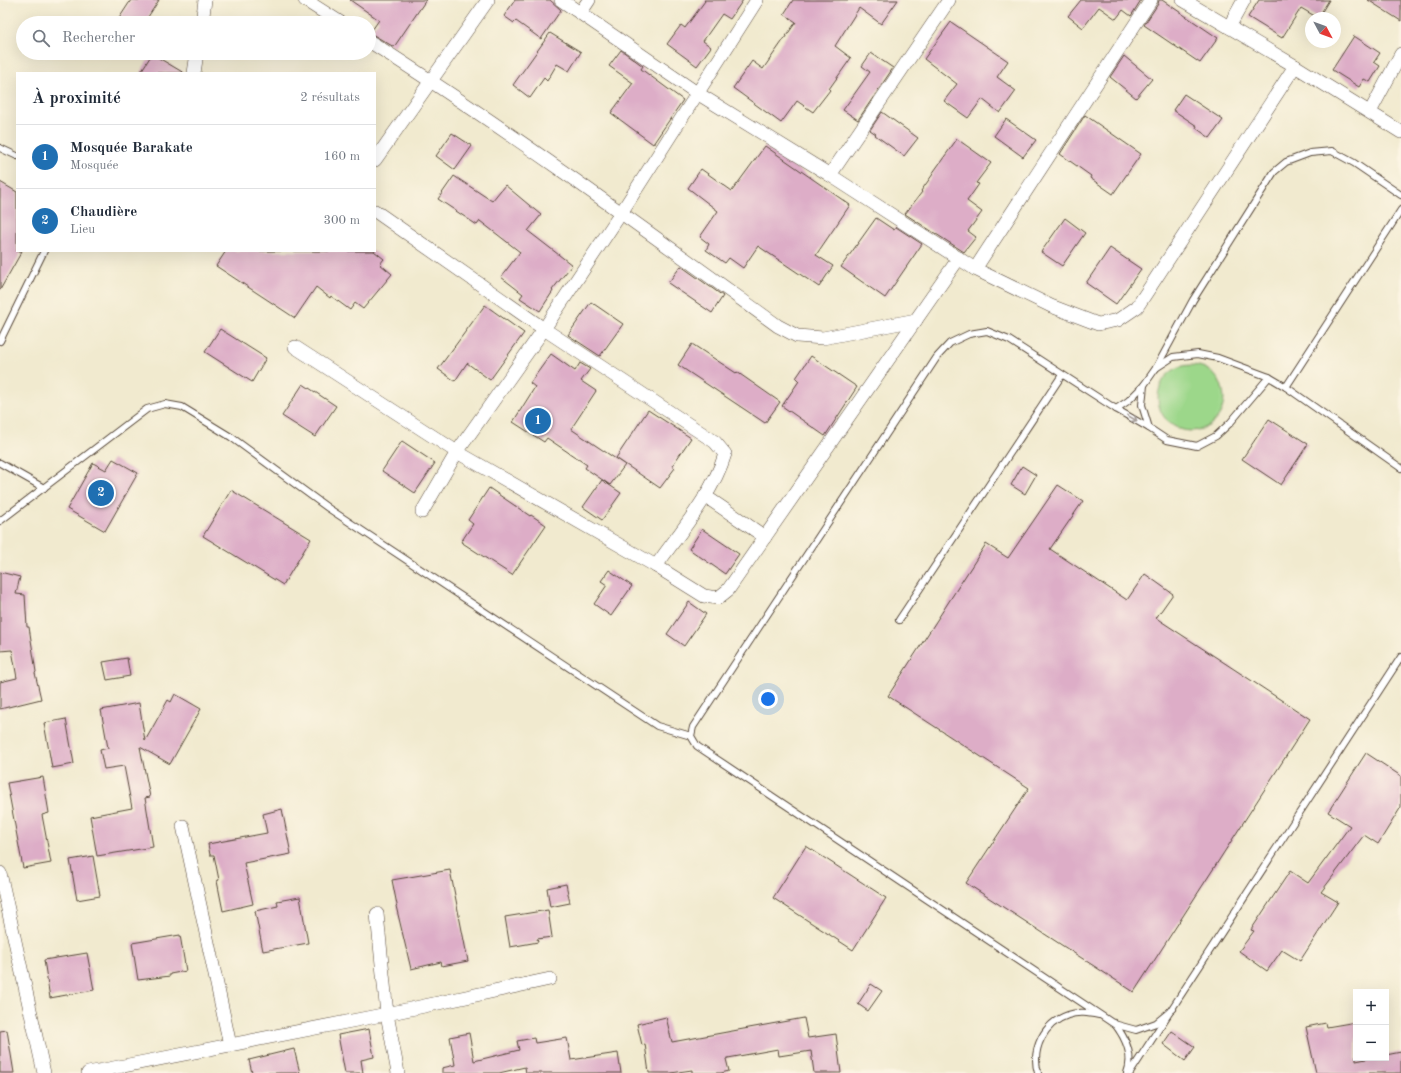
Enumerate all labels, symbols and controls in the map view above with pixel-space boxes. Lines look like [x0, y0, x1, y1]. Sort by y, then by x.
north arrow [1305, 12, 1341, 48]
search box [16, 16, 376, 60]
icon: search [30, 27, 52, 49]
text: Rechercher [62, 31, 135, 46]
text: À proximité [32, 90, 121, 107]
text: 2 résultats [300, 91, 360, 104]
text: Mosquée Barakate [70, 141, 193, 156]
text: 1 [41, 150, 49, 163]
text: 160 m [323, 150, 360, 163]
text: Mosquée [70, 159, 118, 172]
text: Chaudière [70, 205, 137, 220]
text: 2 [41, 214, 49, 227]
text: 300 m [323, 214, 360, 227]
text: Lieu [70, 223, 95, 236]
pin: 1 [525, 406, 551, 436]
one-way arrow [1126, 415, 1138, 423]
pin: 2 [88, 478, 114, 508]
your location [758, 689, 778, 709]
map controls [1353, 989, 1389, 1061]
button: + [1353, 989, 1389, 1025]
button: − [1353, 1025, 1389, 1061]

